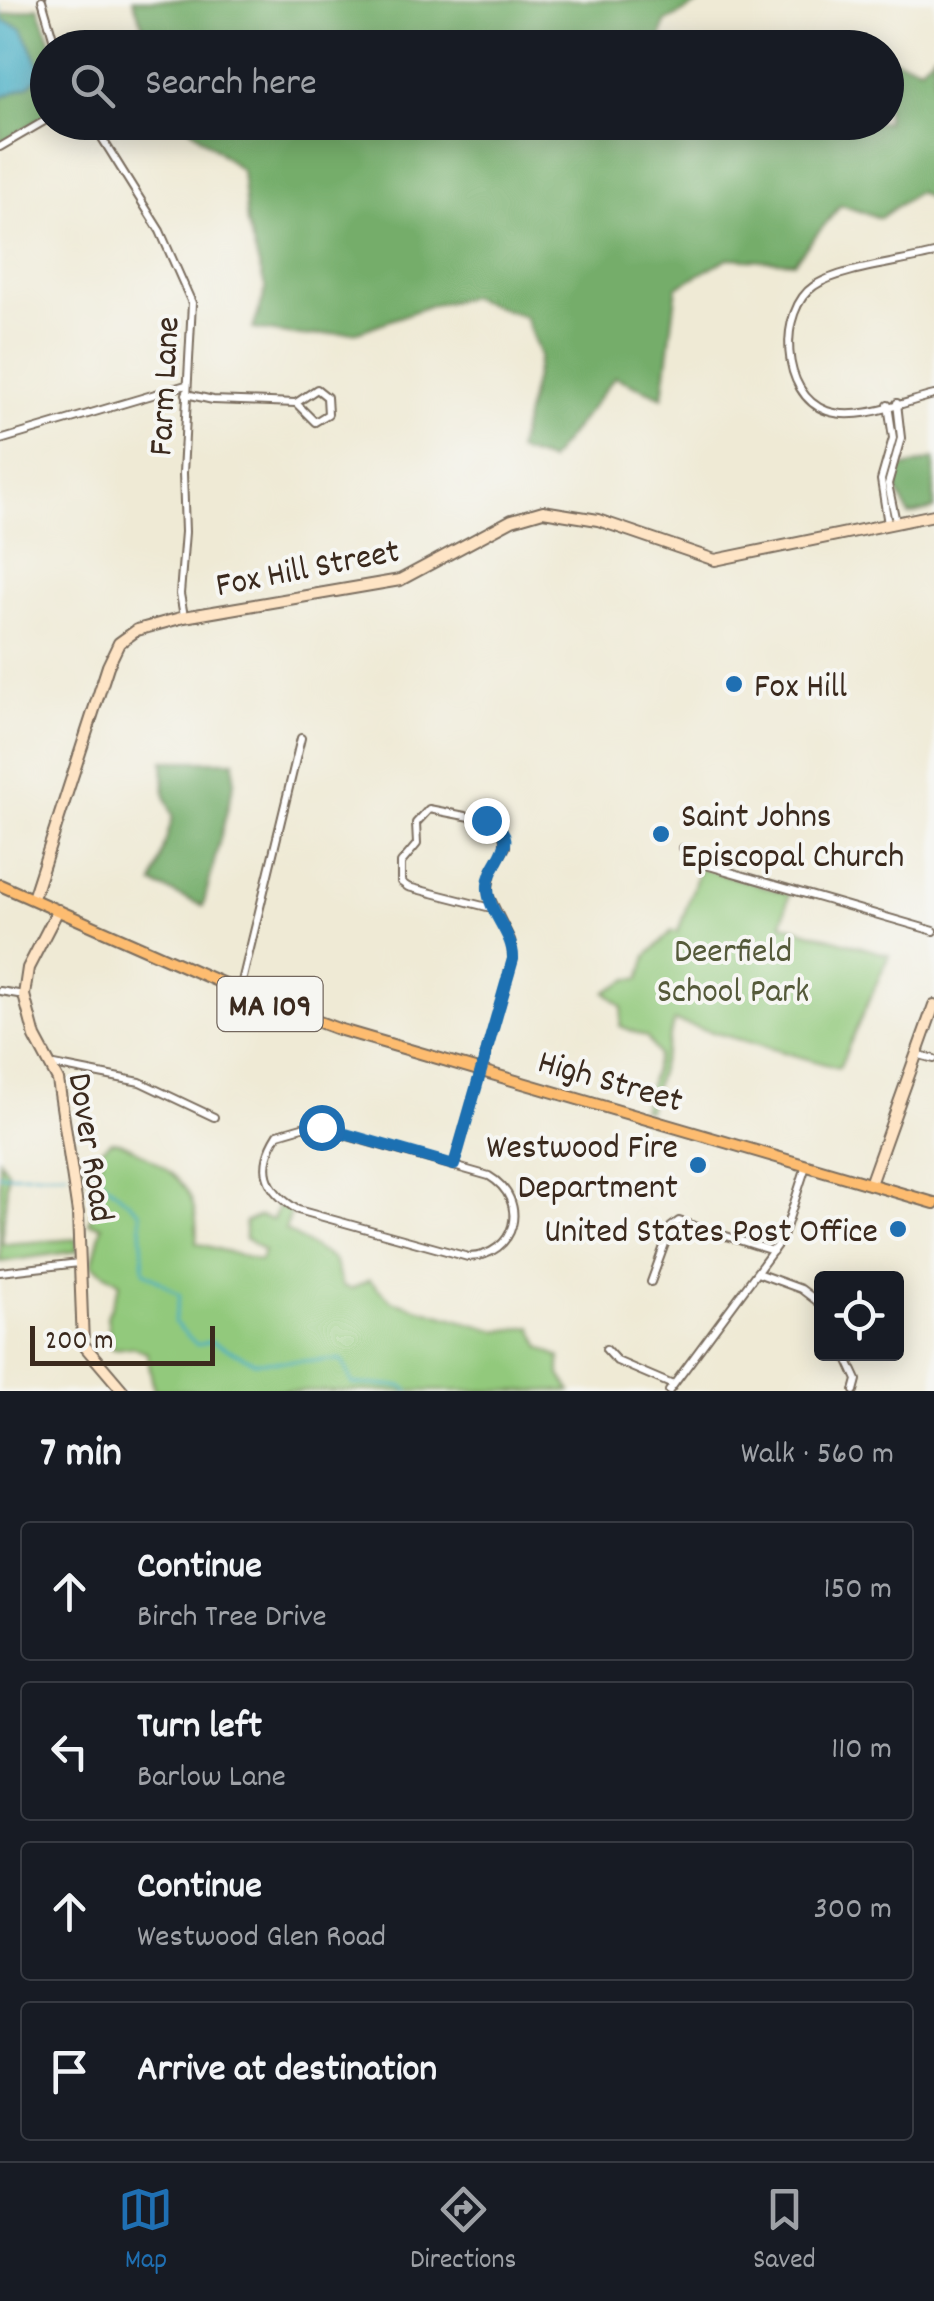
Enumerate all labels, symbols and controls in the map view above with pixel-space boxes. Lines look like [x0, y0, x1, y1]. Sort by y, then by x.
search box [30, 30, 904, 140]
icon: search [65, 58, 120, 113]
text: Search here [145, 58, 317, 113]
street label: Farm Lane [138, 315, 196, 457]
street label: Fox Hill Street [212, 529, 404, 613]
place label: Fox Hill [754, 664, 847, 714]
marker: Fox Hill [723, 673, 745, 695]
place label: Saint Johns Episcopal Church [681, 794, 904, 884]
route end [464, 798, 510, 844]
marker: Saint Johns Episcopal Church [650, 823, 672, 845]
park label: Deerfield School Park [657, 929, 809, 1019]
road number: MA 109 [218, 977, 322, 1031]
street label: High Street [531, 1039, 688, 1128]
street label: Dover Road [52, 1070, 124, 1226]
route start [299, 1105, 345, 1151]
place label: Westwood Fire Department [486, 1125, 678, 1215]
marker: Westwood Fire Department [687, 1154, 709, 1176]
place label: United States Post Office [544, 1209, 878, 1259]
marker: United States Post Office [887, 1218, 909, 1240]
map controls [814, 1271, 904, 1361]
button: locate [814, 1271, 904, 1361]
scale bar [30, 1321, 215, 1366]
text: 200 m [45, 1323, 113, 1363]
text: 7 min [40, 1426, 122, 1486]
text: Walk · 560 m [741, 1433, 894, 1479]
text: Continue [137, 1541, 262, 1596]
icon: ahead [42, 1564, 97, 1619]
text: 150 m [823, 1568, 892, 1614]
text: Birch Tree Drive [137, 1596, 327, 1642]
text: Turn left [137, 1701, 262, 1756]
icon: left [42, 1724, 97, 1779]
text: 110 m [831, 1728, 892, 1774]
text: Barlow Lane [137, 1756, 286, 1802]
text: Continue [137, 1861, 262, 1916]
icon: ahead [42, 1884, 97, 1939]
text: 300 m [814, 1888, 892, 1934]
text: Westwood Glen Road [137, 1916, 386, 1962]
icon: arrive [42, 2044, 97, 2099]
text: Arrive at destination [137, 2044, 437, 2099]
tab: Map [118, 2182, 173, 2282]
tab: Directions [410, 2182, 516, 2282]
tab: Saved [753, 2182, 816, 2282]

